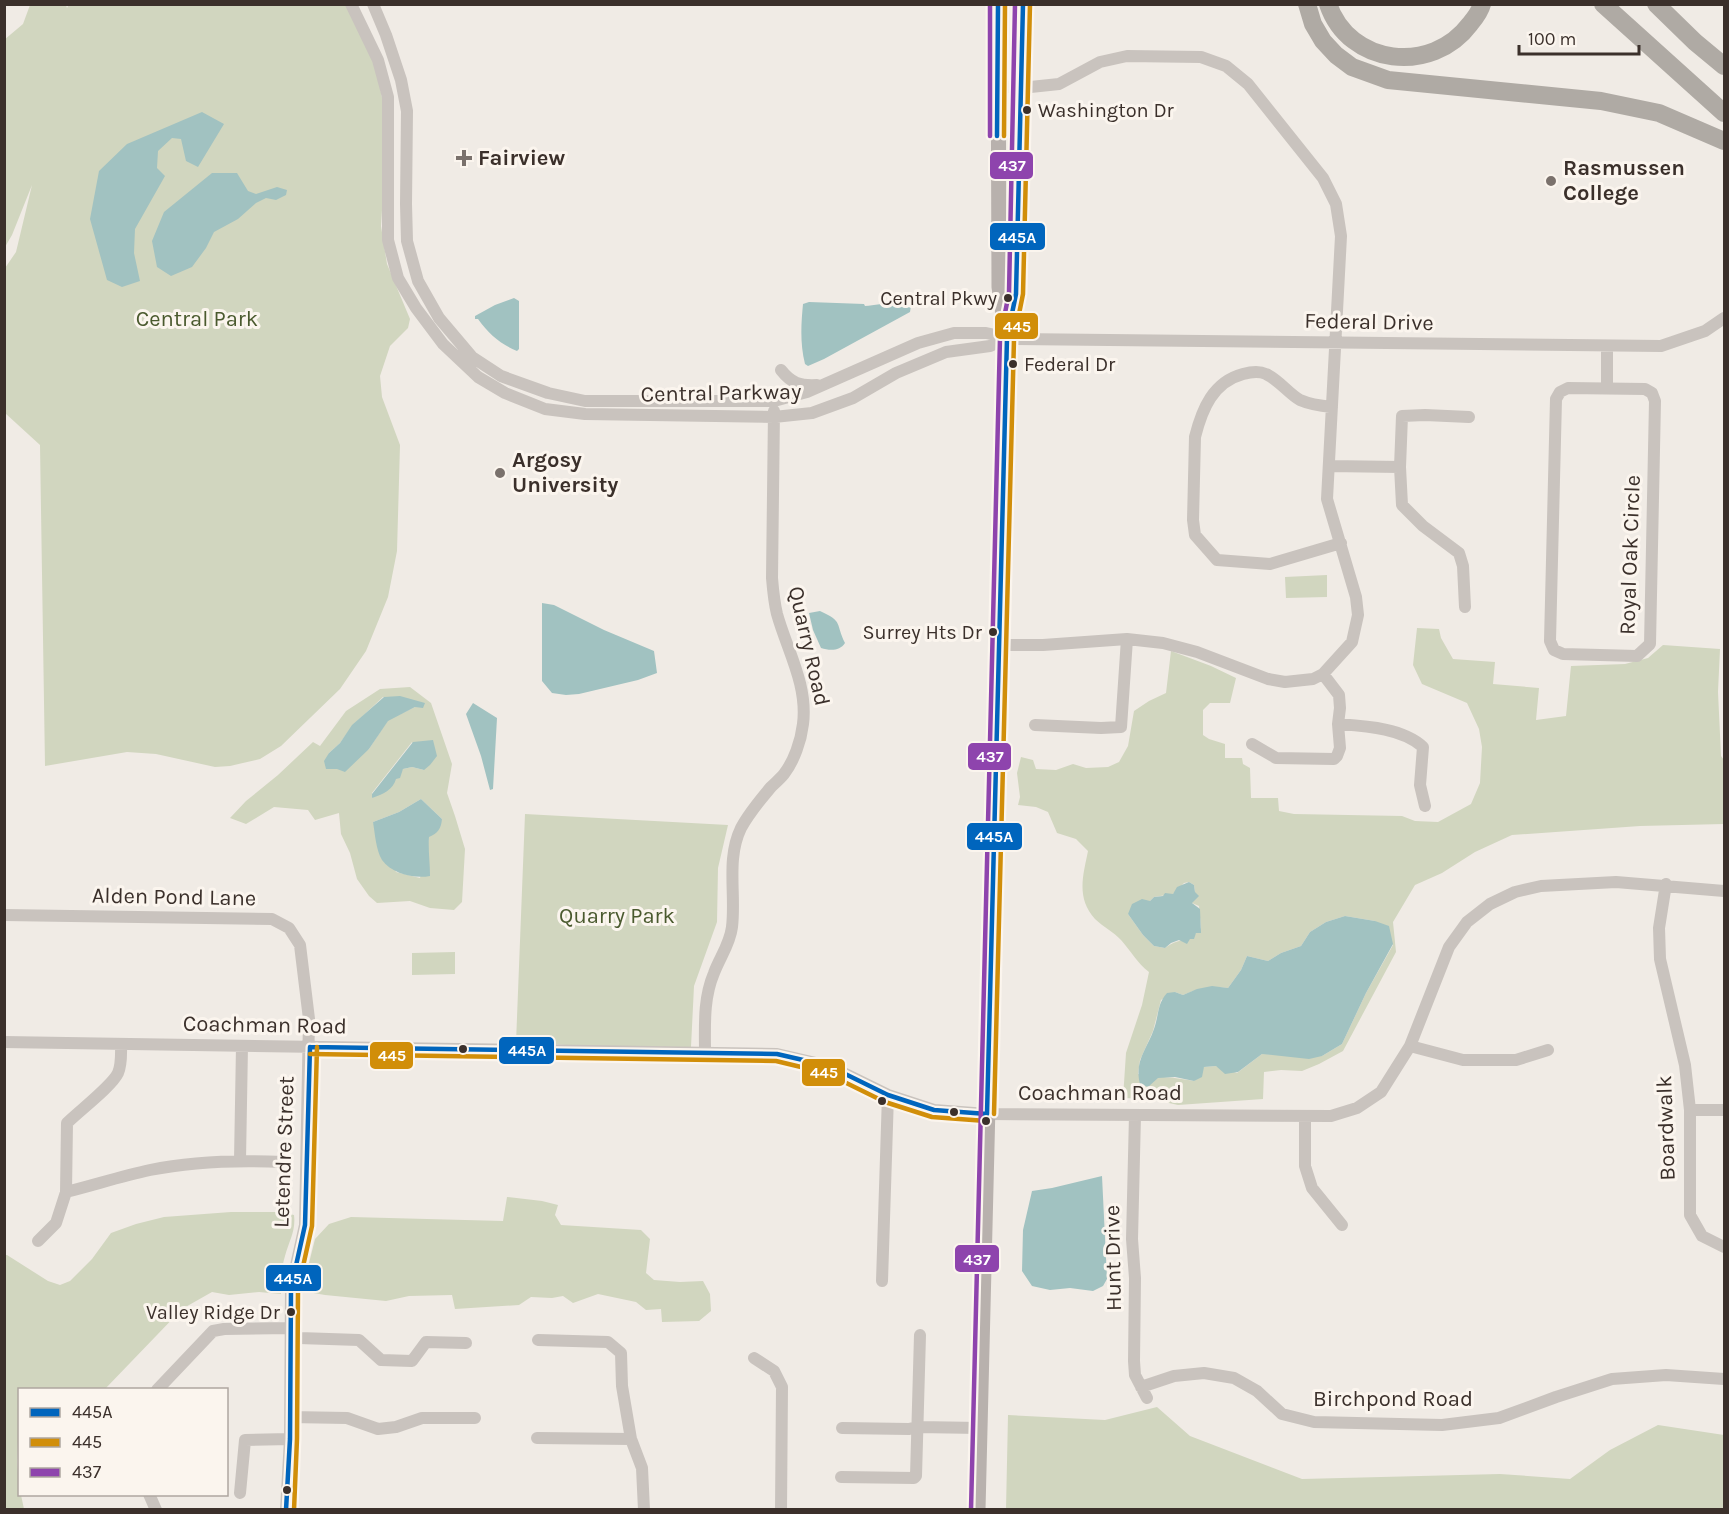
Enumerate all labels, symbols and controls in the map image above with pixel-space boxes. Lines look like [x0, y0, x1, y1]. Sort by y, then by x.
scale bar [1519, 18, 1639, 56]
text: 100 m [1528, 28, 1576, 50]
place label: Washington Dr [1038, 99, 1175, 122]
marker: Washington Dr [1021, 104, 1033, 116]
place label: Fairview [478, 145, 566, 171]
marker: Fairview [455, 149, 473, 167]
line badge: 437 [989, 151, 1034, 180]
place label: Rasmussen College [1563, 155, 1685, 206]
text: 437 [998, 156, 1026, 175]
marker: Rasmussen College [1544, 174, 1558, 188]
line badge: 445A [989, 222, 1046, 251]
text: 445A [998, 228, 1036, 247]
place label: Central Pkwy [880, 287, 997, 310]
marker: Central Pkwy [1002, 292, 1014, 304]
park label: Central Park [136, 306, 258, 332]
street label: Federal Drive [1304, 308, 1434, 336]
line badge: 445 [994, 312, 1039, 340]
text: 445 [1003, 317, 1031, 336]
place label: Federal Dr [1024, 353, 1116, 376]
marker: Federal Dr [1007, 358, 1019, 370]
street label: Central Parkway [640, 379, 802, 407]
place label: Argosy University [512, 447, 618, 498]
marker: Argosy University [493, 466, 507, 480]
street label: Royal Oak Circle [1614, 475, 1646, 635]
street label: Quarry Road [783, 584, 835, 708]
place label: Surrey Hts Dr [862, 621, 983, 644]
marker: Surrey Hts Dr [987, 626, 999, 638]
line badge: 437 [967, 742, 1012, 771]
text: 437 [976, 747, 1004, 766]
line badge: 445A [966, 822, 1023, 851]
text: 445A [975, 827, 1013, 846]
street label: Alden Pond Lane [92, 883, 256, 911]
park label: Quarry Park [559, 903, 675, 929]
street label: Coachman Road [183, 1011, 347, 1039]
line badge: 445A [498, 1036, 555, 1065]
line badge: 445 [369, 1041, 414, 1070]
text: 445A [508, 1041, 546, 1060]
unlabelled marker [457, 1043, 469, 1055]
text: 445 [378, 1046, 406, 1065]
line badge: 445 [801, 1058, 846, 1087]
text: 445 [810, 1063, 838, 1082]
street label: Letendre Street [268, 1075, 300, 1229]
street label: Boardwalk [1651, 1075, 1681, 1181]
street label: Coachman Road [1018, 1080, 1182, 1106]
unlabelled marker [876, 1095, 888, 1107]
unlabelled marker [948, 1106, 960, 1118]
unlabelled marker [980, 1115, 992, 1127]
street label: Hunt Drive [1099, 1205, 1127, 1311]
line badge: 437 [954, 1244, 1000, 1273]
text: 437 [963, 1250, 991, 1269]
line badge: 445A [265, 1264, 322, 1292]
text: 445A [274, 1269, 312, 1288]
place label: Valley Ridge Dr [146, 1301, 281, 1324]
marker: Valley Ridge Dr [285, 1306, 297, 1318]
street label: Birchpond Road [1313, 1386, 1473, 1412]
legend [18, 1388, 228, 1496]
text: 445A [72, 1401, 113, 1423]
text: 445 [72, 1431, 102, 1453]
text: 437 [72, 1461, 102, 1483]
unlabelled marker [281, 1484, 293, 1496]

